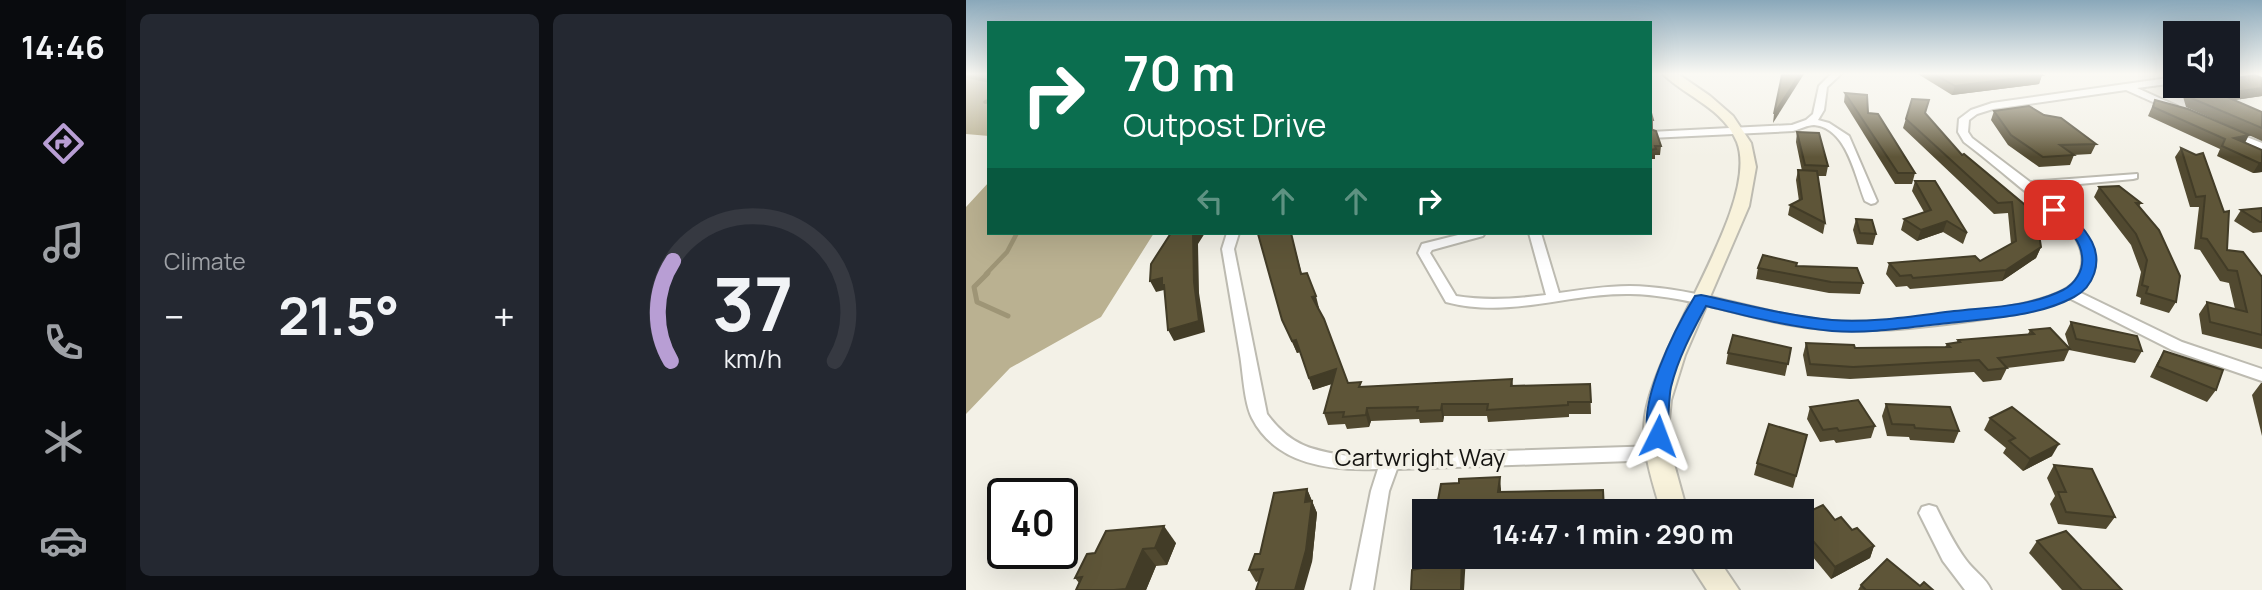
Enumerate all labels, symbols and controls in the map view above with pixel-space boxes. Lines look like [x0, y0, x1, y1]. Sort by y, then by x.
map controls [2163, 21, 2240, 98]
button: sound [2163, 21, 2240, 98]
text: 14:46 [21, 25, 105, 69]
text: 70 m [1123, 39, 1235, 106]
icon: right [1008, 49, 1099, 140]
text: Outpost Drive [1123, 103, 1327, 147]
icon: directions [39, 119, 88, 168]
pin [2024, 180, 2084, 240]
icon: left [1191, 182, 1229, 220]
icon: ahead [1264, 182, 1302, 220]
icon: ahead [1337, 182, 1375, 220]
icon: right [1410, 182, 1448, 220]
icon: arrive [2035, 191, 2073, 229]
icon: music [39, 218, 88, 267]
text: Climate [164, 245, 246, 277]
text: 37 [712, 253, 793, 353]
text: 21.5° [278, 280, 399, 351]
text: − [164, 290, 185, 342]
text: + [493, 290, 515, 342]
icon: phone [39, 318, 88, 367]
text: km/h [723, 341, 782, 376]
position arrow [1621, 399, 1695, 473]
icon: climate [39, 417, 88, 466]
street label: Cartwright Way [1335, 440, 1506, 473]
speed limit sign: 40 [987, 478, 1078, 569]
icon: car [39, 516, 88, 565]
text: 14:47 · 1 min · 290 m [1492, 516, 1734, 552]

